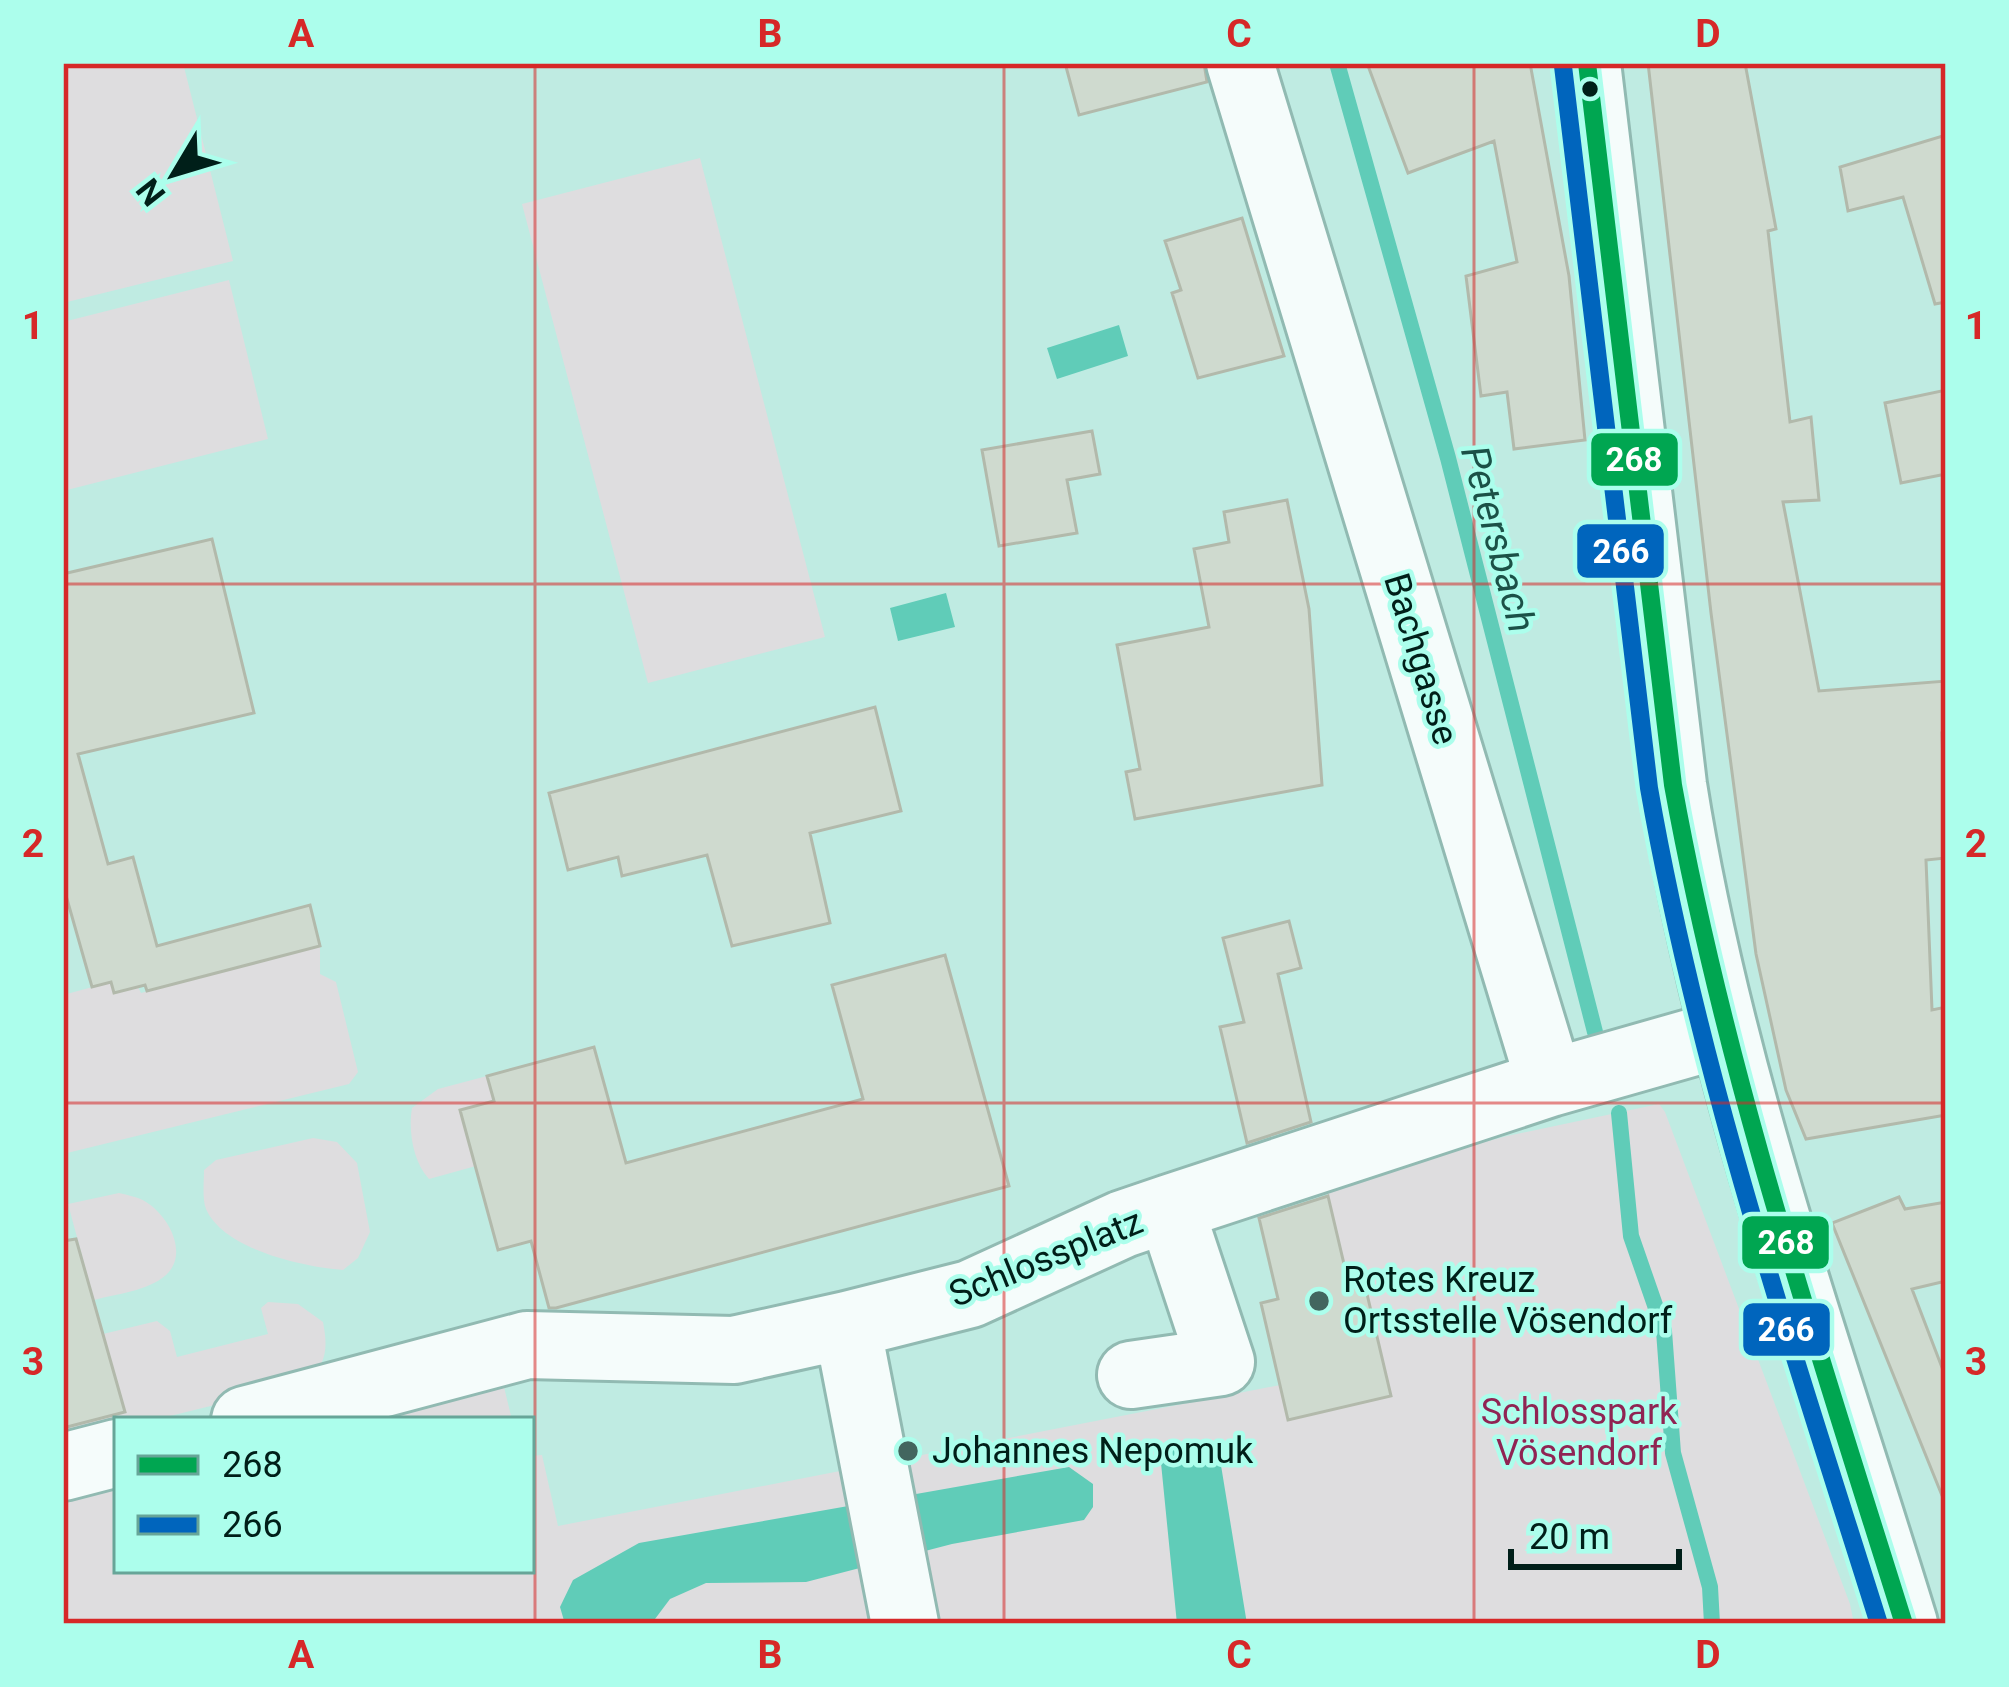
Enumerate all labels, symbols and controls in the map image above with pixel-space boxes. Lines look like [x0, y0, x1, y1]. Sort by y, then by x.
text: A [288, 11, 315, 57]
text: B [758, 11, 782, 57]
text: C [1226, 11, 1252, 57]
text: D [1695, 11, 1721, 57]
unlabelled marker [1579, 78, 1601, 100]
north arrow [114, 114, 234, 234]
text: N [128, 171, 173, 213]
text: 1 [22, 303, 44, 349]
text: 1 [1965, 303, 1987, 349]
line badge: 268 [1589, 431, 1680, 488]
text: 268 [1606, 440, 1662, 479]
water label: Petersbach [1451, 441, 1545, 637]
line badge: 266 [1575, 522, 1666, 580]
text: 266 [1593, 532, 1649, 571]
street label: Bachgasse [1375, 568, 1467, 750]
text: 2 [22, 821, 44, 867]
text: 2 [1965, 821, 1987, 867]
street label: Schlossplatz [943, 1200, 1149, 1316]
line badge: 268 [1740, 1214, 1831, 1271]
text: 268 [1758, 1223, 1814, 1262]
place label: Rotes Kreuz Ortsstelle Vösendorf [1343, 1259, 1673, 1342]
marker: Rotes Kreuz Ortsstelle Vösendorf [1306, 1288, 1332, 1314]
line badge: 266 [1741, 1301, 1832, 1358]
text: 266 [1758, 1310, 1814, 1349]
text: 3 [22, 1339, 44, 1385]
text: 3 [1965, 1339, 1987, 1385]
park label: Schlosspark Vösendorf [1481, 1391, 1678, 1474]
legend [114, 1417, 534, 1573]
place label: Johannes Nepomuk [932, 1430, 1254, 1472]
marker: Johannes Nepomuk [895, 1438, 921, 1464]
text: 268 [222, 1444, 283, 1486]
scale bar [1511, 1495, 1679, 1569]
text: 266 [222, 1504, 283, 1546]
text: 20 m [1529, 1516, 1610, 1558]
text: A [288, 1632, 315, 1678]
text: B [758, 1632, 782, 1678]
text: C [1226, 1632, 1252, 1678]
text: D [1695, 1632, 1721, 1678]

